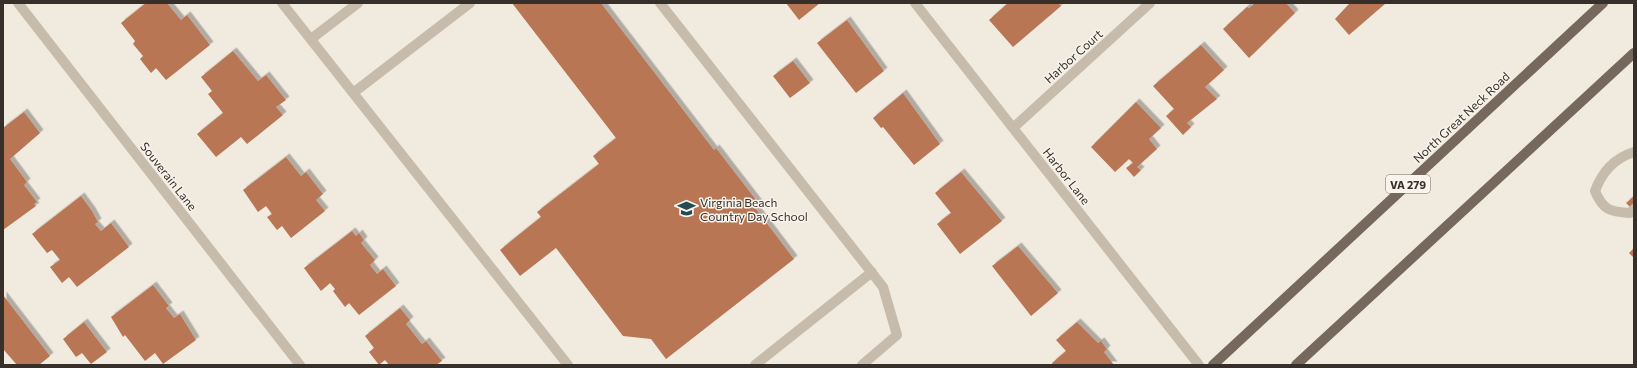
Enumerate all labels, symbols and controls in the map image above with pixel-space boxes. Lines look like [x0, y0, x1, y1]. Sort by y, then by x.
street label: Harbor Court [1041, 26, 1105, 86]
street label: North Great Neck Road [1410, 69, 1512, 165]
street label: Souverain Lane [138, 139, 200, 213]
street label: Harbor Lane [1041, 145, 1093, 207]
road number: VA 279 [1386, 175, 1430, 193]
place label: Virginia Beach Country Day School [700, 195, 808, 223]
school or university icon: Virginia Beach Country Day School [677, 199, 697, 219]

